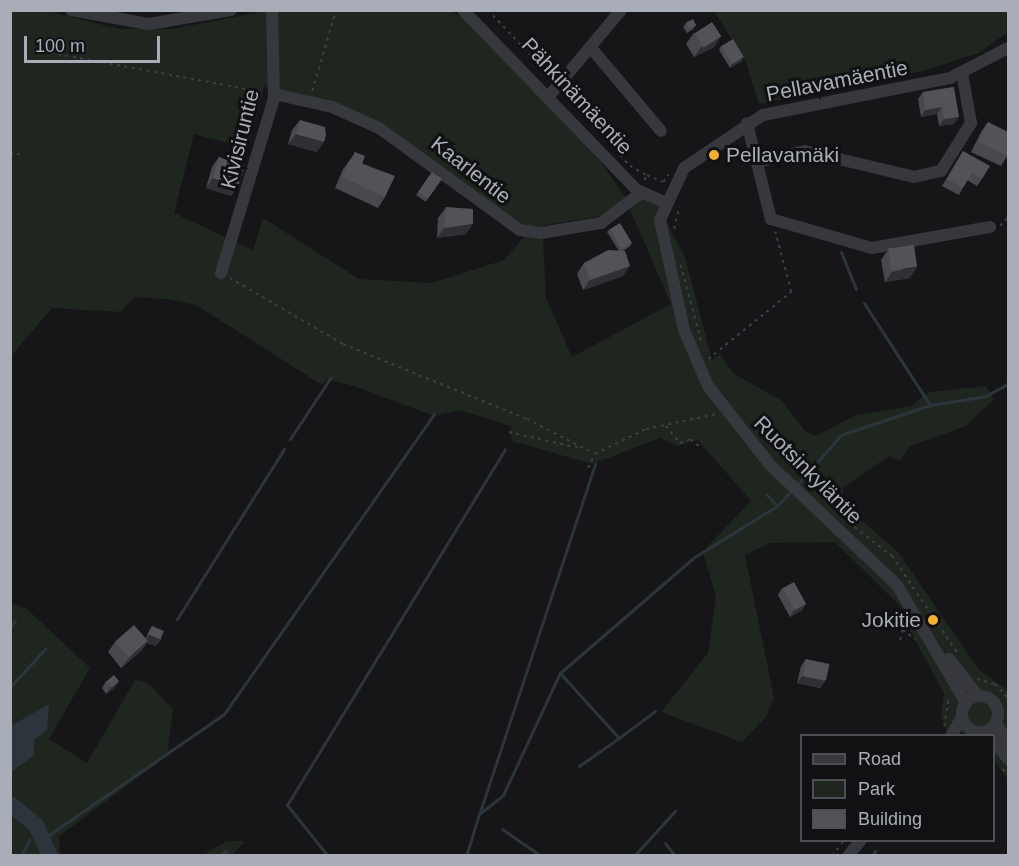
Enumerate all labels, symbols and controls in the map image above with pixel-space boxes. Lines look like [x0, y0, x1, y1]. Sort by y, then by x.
scale bar [27, 24, 164, 62]
street label: Pähkinämäentie [516, 32, 638, 160]
text: 100 m [35, 36, 85, 56]
street label: Pellavamäentie [764, 55, 910, 107]
street label: Kivisiruntie [215, 87, 265, 191]
street label: Kaarlentie [426, 131, 516, 209]
place label: Pellavamäki [726, 142, 839, 168]
marker: Pellavamäki [707, 148, 721, 162]
street label: Ruotsinkyläntie [749, 411, 867, 529]
place label: Jokitie [861, 607, 921, 633]
marker: Jokitie [926, 613, 940, 627]
legend [800, 734, 995, 842]
text: Road [858, 749, 901, 769]
text: Park [858, 779, 895, 799]
text: Building [858, 809, 922, 829]

